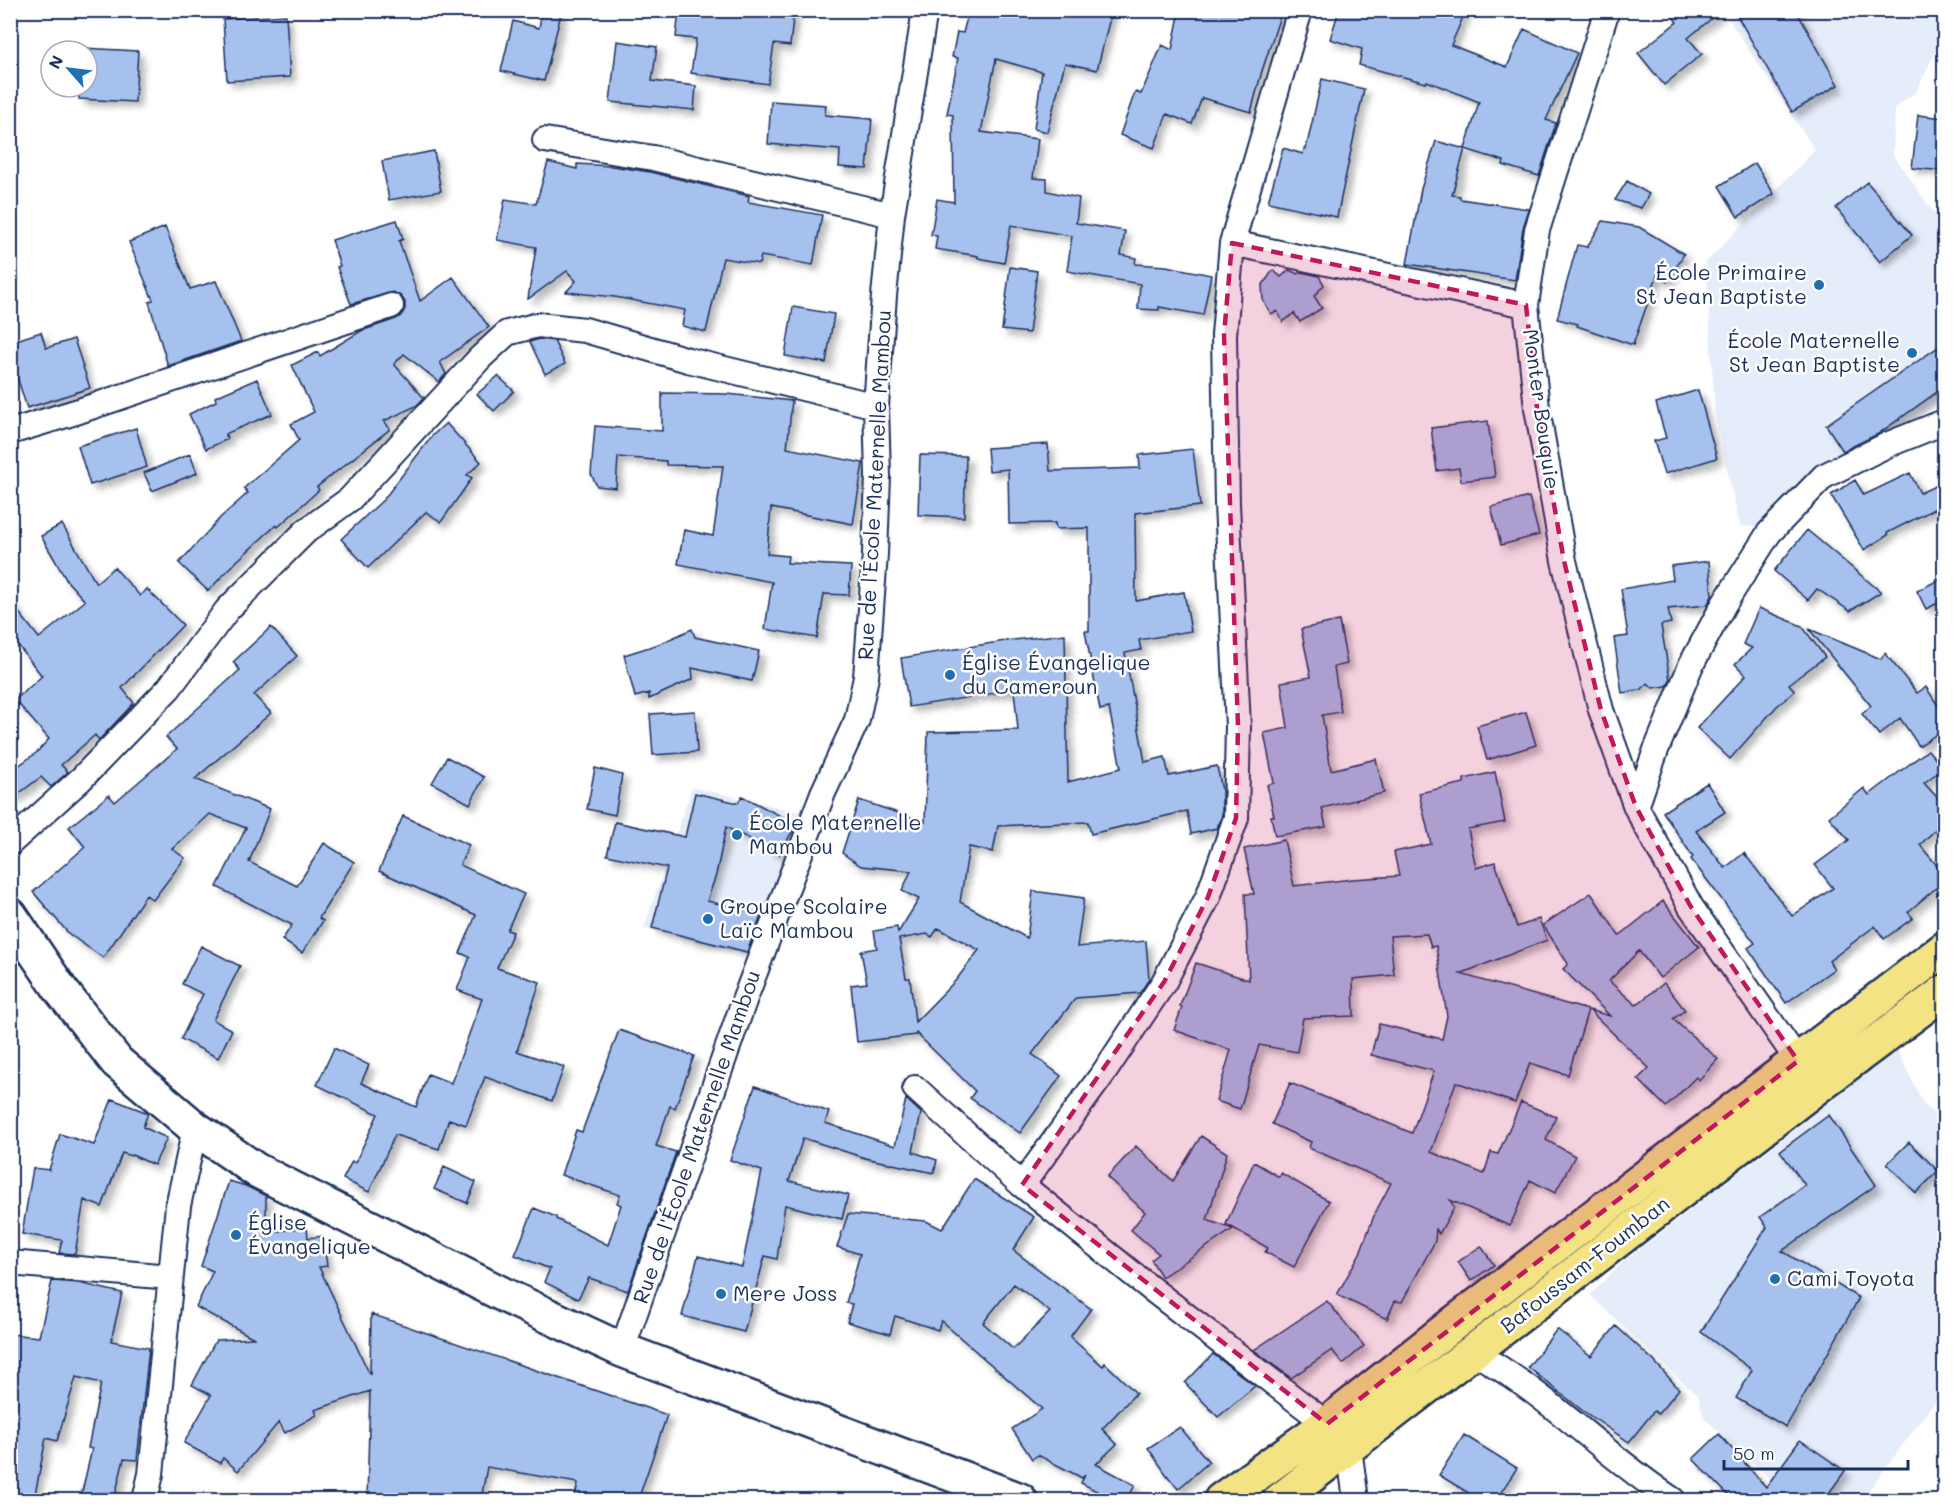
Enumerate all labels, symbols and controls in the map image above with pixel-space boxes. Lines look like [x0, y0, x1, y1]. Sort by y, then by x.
north arrow [39, 39, 99, 99]
text: N [43, 51, 67, 72]
place label: École Primaire St Jean Baptiste [1636, 258, 1807, 309]
marker: École Primaire St Jean Baptiste [1812, 278, 1826, 292]
street label: Rue de l'École Maternelle Mambou [851, 309, 896, 661]
place label: École Maternelle St Jean Baptiste [1727, 326, 1900, 377]
street label: Monter Bouquie [1518, 327, 1567, 491]
marker: École Maternelle St Jean Baptiste [1905, 346, 1919, 360]
place label: Église Évangelique du Cameroun [962, 648, 1151, 699]
marker: Église Évangelique du Cameroun [943, 668, 957, 682]
place label: École Maternelle Mambou [749, 808, 922, 859]
marker: École Maternelle Mambou [730, 828, 744, 842]
place label: Groupe Scolaire Laïc Mambou [720, 892, 888, 943]
marker: Groupe Scolaire Laïc Mambou [701, 912, 715, 926]
street label: Rue de l'École Maternelle Mambou [626, 966, 765, 1307]
street label: Bafoussam-Foumban [1494, 1189, 1674, 1338]
place label: Église Évangelique [248, 1208, 371, 1259]
marker: Église Évangelique [229, 1228, 243, 1242]
place label: Cami Toyota [1787, 1264, 1915, 1291]
marker: Cami Toyota [1768, 1272, 1782, 1286]
place label: Mere Joss [733, 1279, 837, 1306]
marker: Mere Joss [714, 1287, 728, 1301]
scale bar [1724, 1433, 1908, 1471]
text: 50 m [1733, 1441, 1775, 1465]

